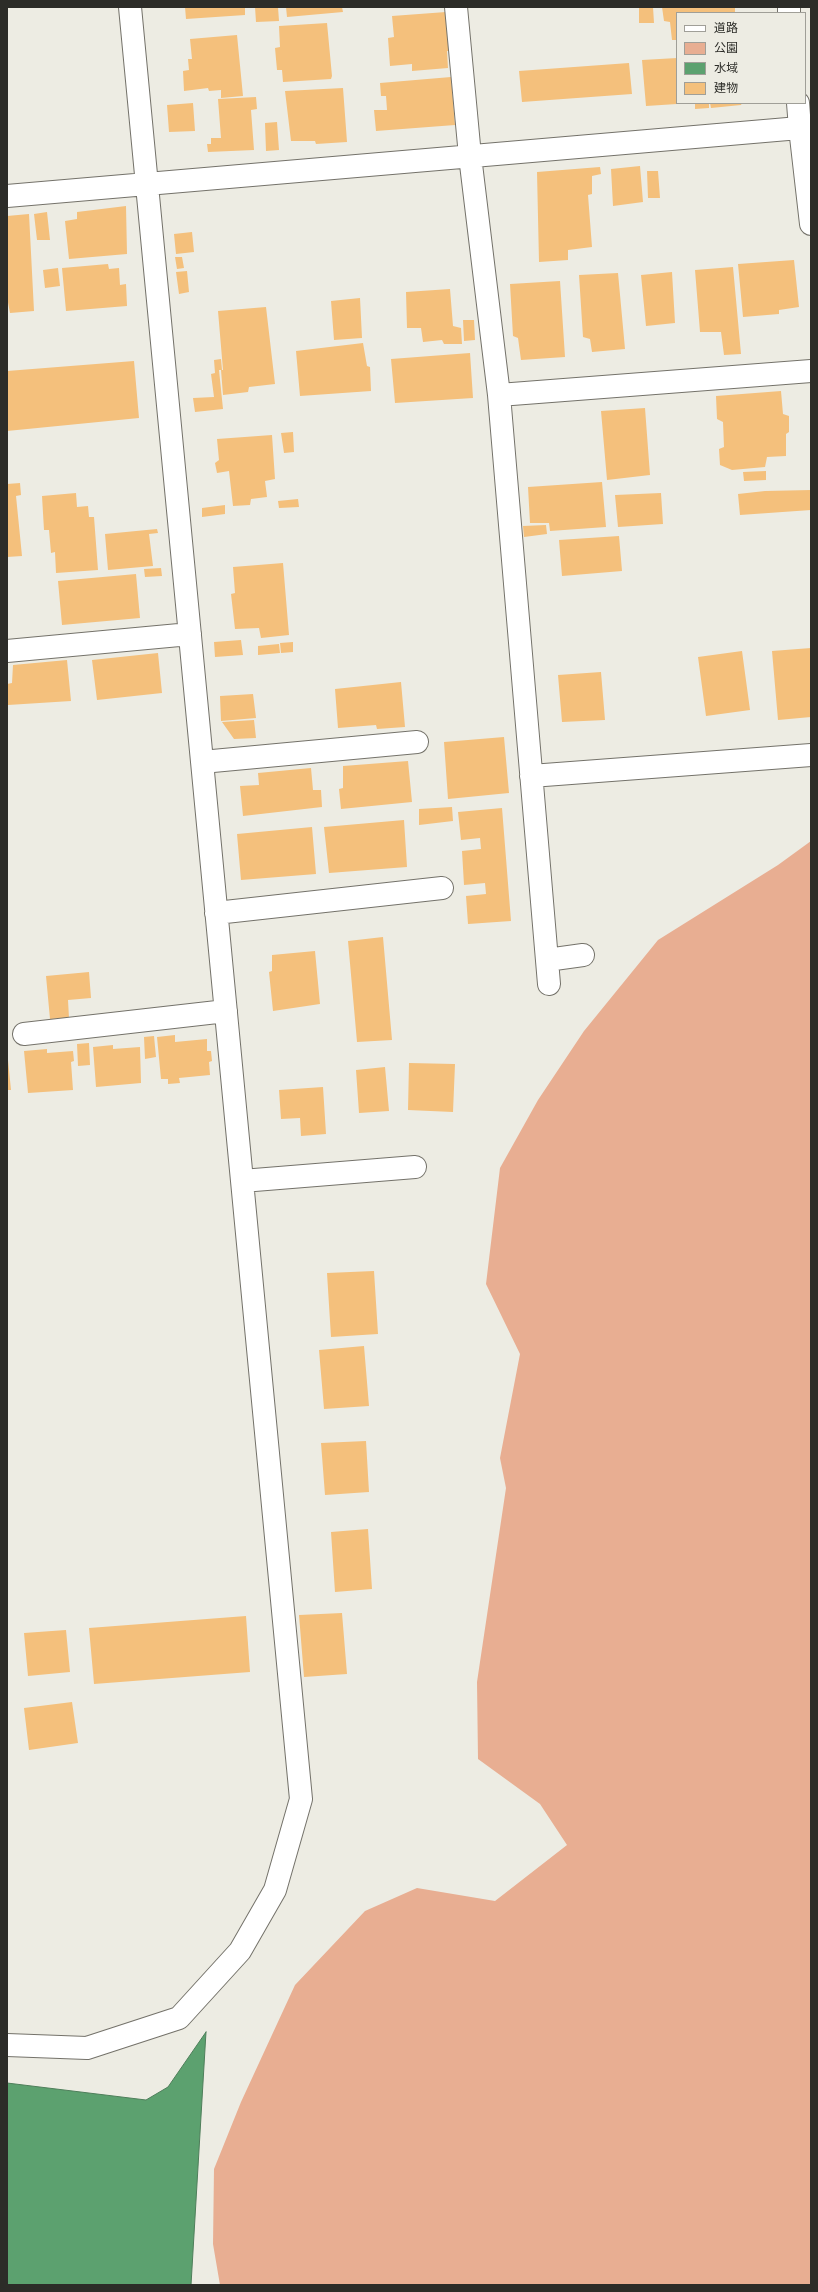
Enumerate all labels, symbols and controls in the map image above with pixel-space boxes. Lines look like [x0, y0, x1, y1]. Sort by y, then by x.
legend [676, 12, 806, 104]
text: 道路 [714, 19, 738, 38]
text: 公園 [714, 39, 738, 58]
text: 水域 [714, 59, 738, 78]
text: 建物 [714, 79, 738, 98]

